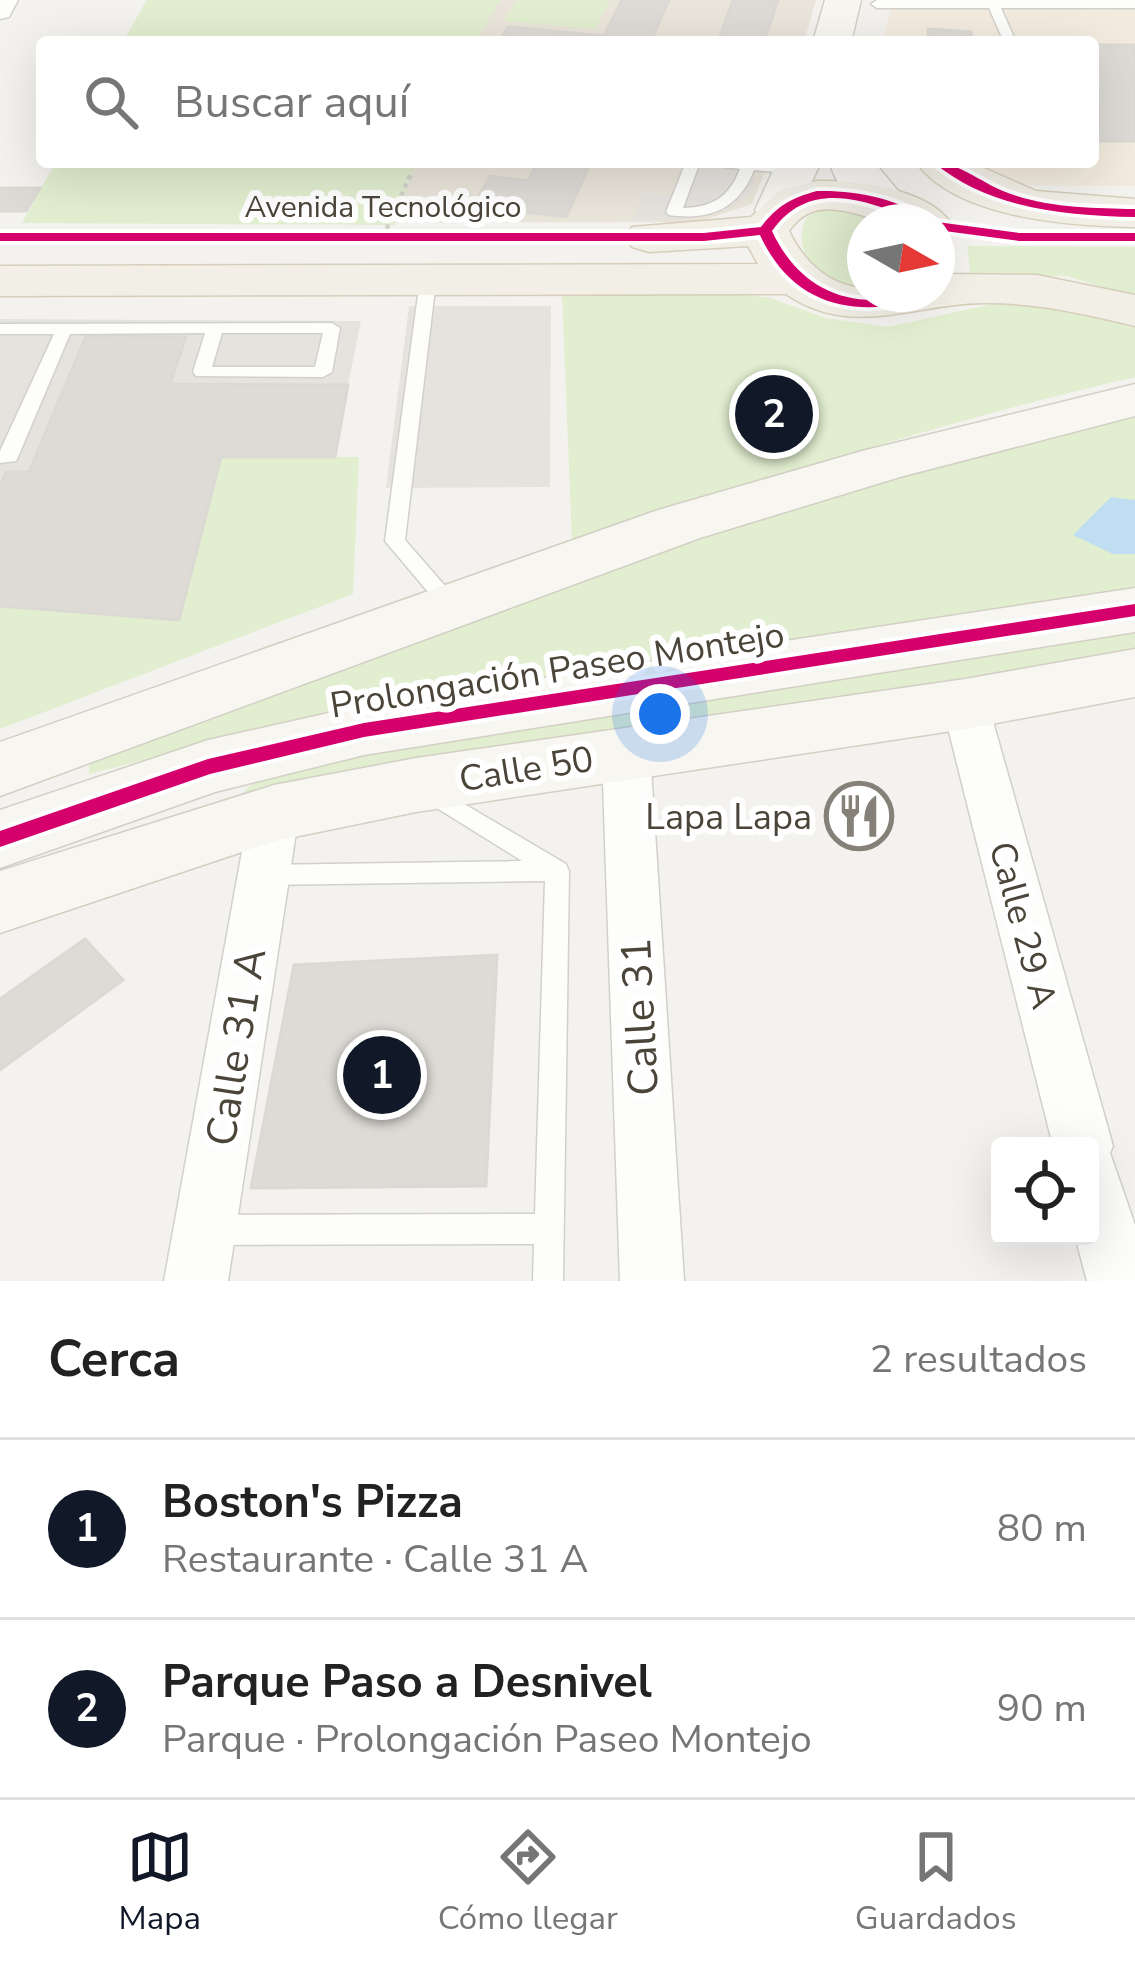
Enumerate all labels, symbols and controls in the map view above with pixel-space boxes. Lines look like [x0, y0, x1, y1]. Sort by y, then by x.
search box [36, 36, 1099, 168]
icon: search [78, 69, 144, 135]
text: Buscar aquí [174, 72, 409, 133]
street label: Avenida Tecnológico [245, 187, 521, 228]
north arrow [847, 204, 955, 312]
pin: 2 [735, 369, 813, 459]
street label: Prolongación Paseo Montejo [327, 610, 788, 731]
your location [630, 684, 690, 744]
street label: Calle 50 [456, 735, 597, 804]
restaurant icon: Lapa Lapa [824, 781, 894, 851]
place label: Lapa Lapa [645, 793, 812, 842]
street label: Calle 29 A [977, 836, 1068, 1014]
street label: Calle 31 [608, 937, 673, 1097]
street label: Calle 31 A [193, 944, 280, 1150]
pin: 1 [343, 1030, 421, 1120]
map controls [991, 1137, 1099, 1245]
button: locate [991, 1137, 1099, 1245]
text: Cerca [48, 1324, 180, 1394]
text: 2 resultados [870, 1333, 1087, 1386]
text: Boston's Pizza [162, 1472, 463, 1533]
text: 1 [75, 1502, 99, 1555]
text: 80 m [997, 1502, 1087, 1555]
text: Restaurante · Calle 31 A [162, 1533, 588, 1586]
text: Parque Paso a Desnivel [162, 1652, 652, 1713]
text: 2 [75, 1682, 99, 1735]
text: 90 m [997, 1682, 1087, 1735]
text: Parque · Prolongación Paseo Montejo [162, 1713, 812, 1766]
tab: Mapa [118, 1824, 201, 1941]
tab: Cómo llegar [438, 1824, 618, 1941]
tab: Guardados [855, 1824, 1017, 1941]

